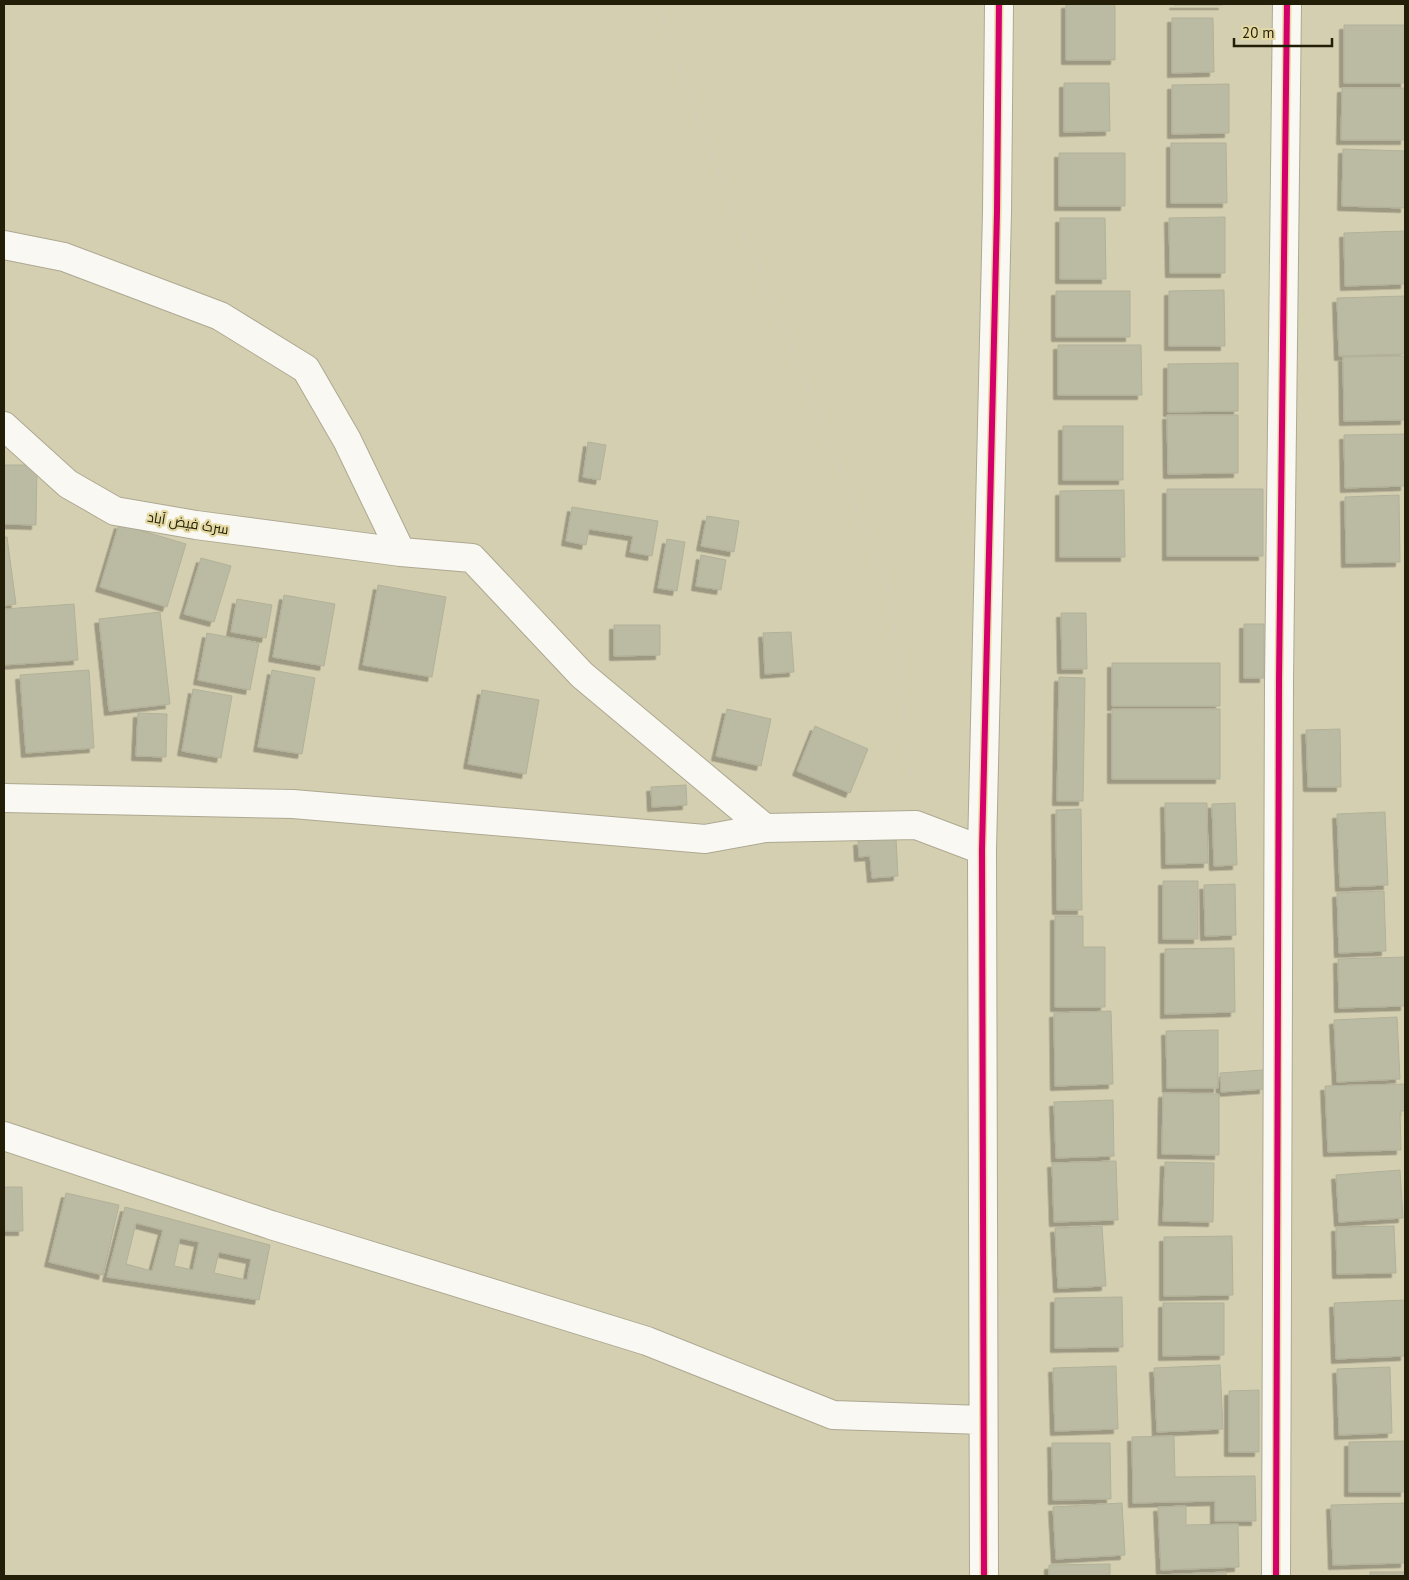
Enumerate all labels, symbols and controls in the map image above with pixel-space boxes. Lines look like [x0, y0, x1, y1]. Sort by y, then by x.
scale bar [1234, 15, 1332, 47]
text: 20 m [1242, 23, 1275, 42]
street label: سرک فيض آباد [146, 508, 230, 538]

